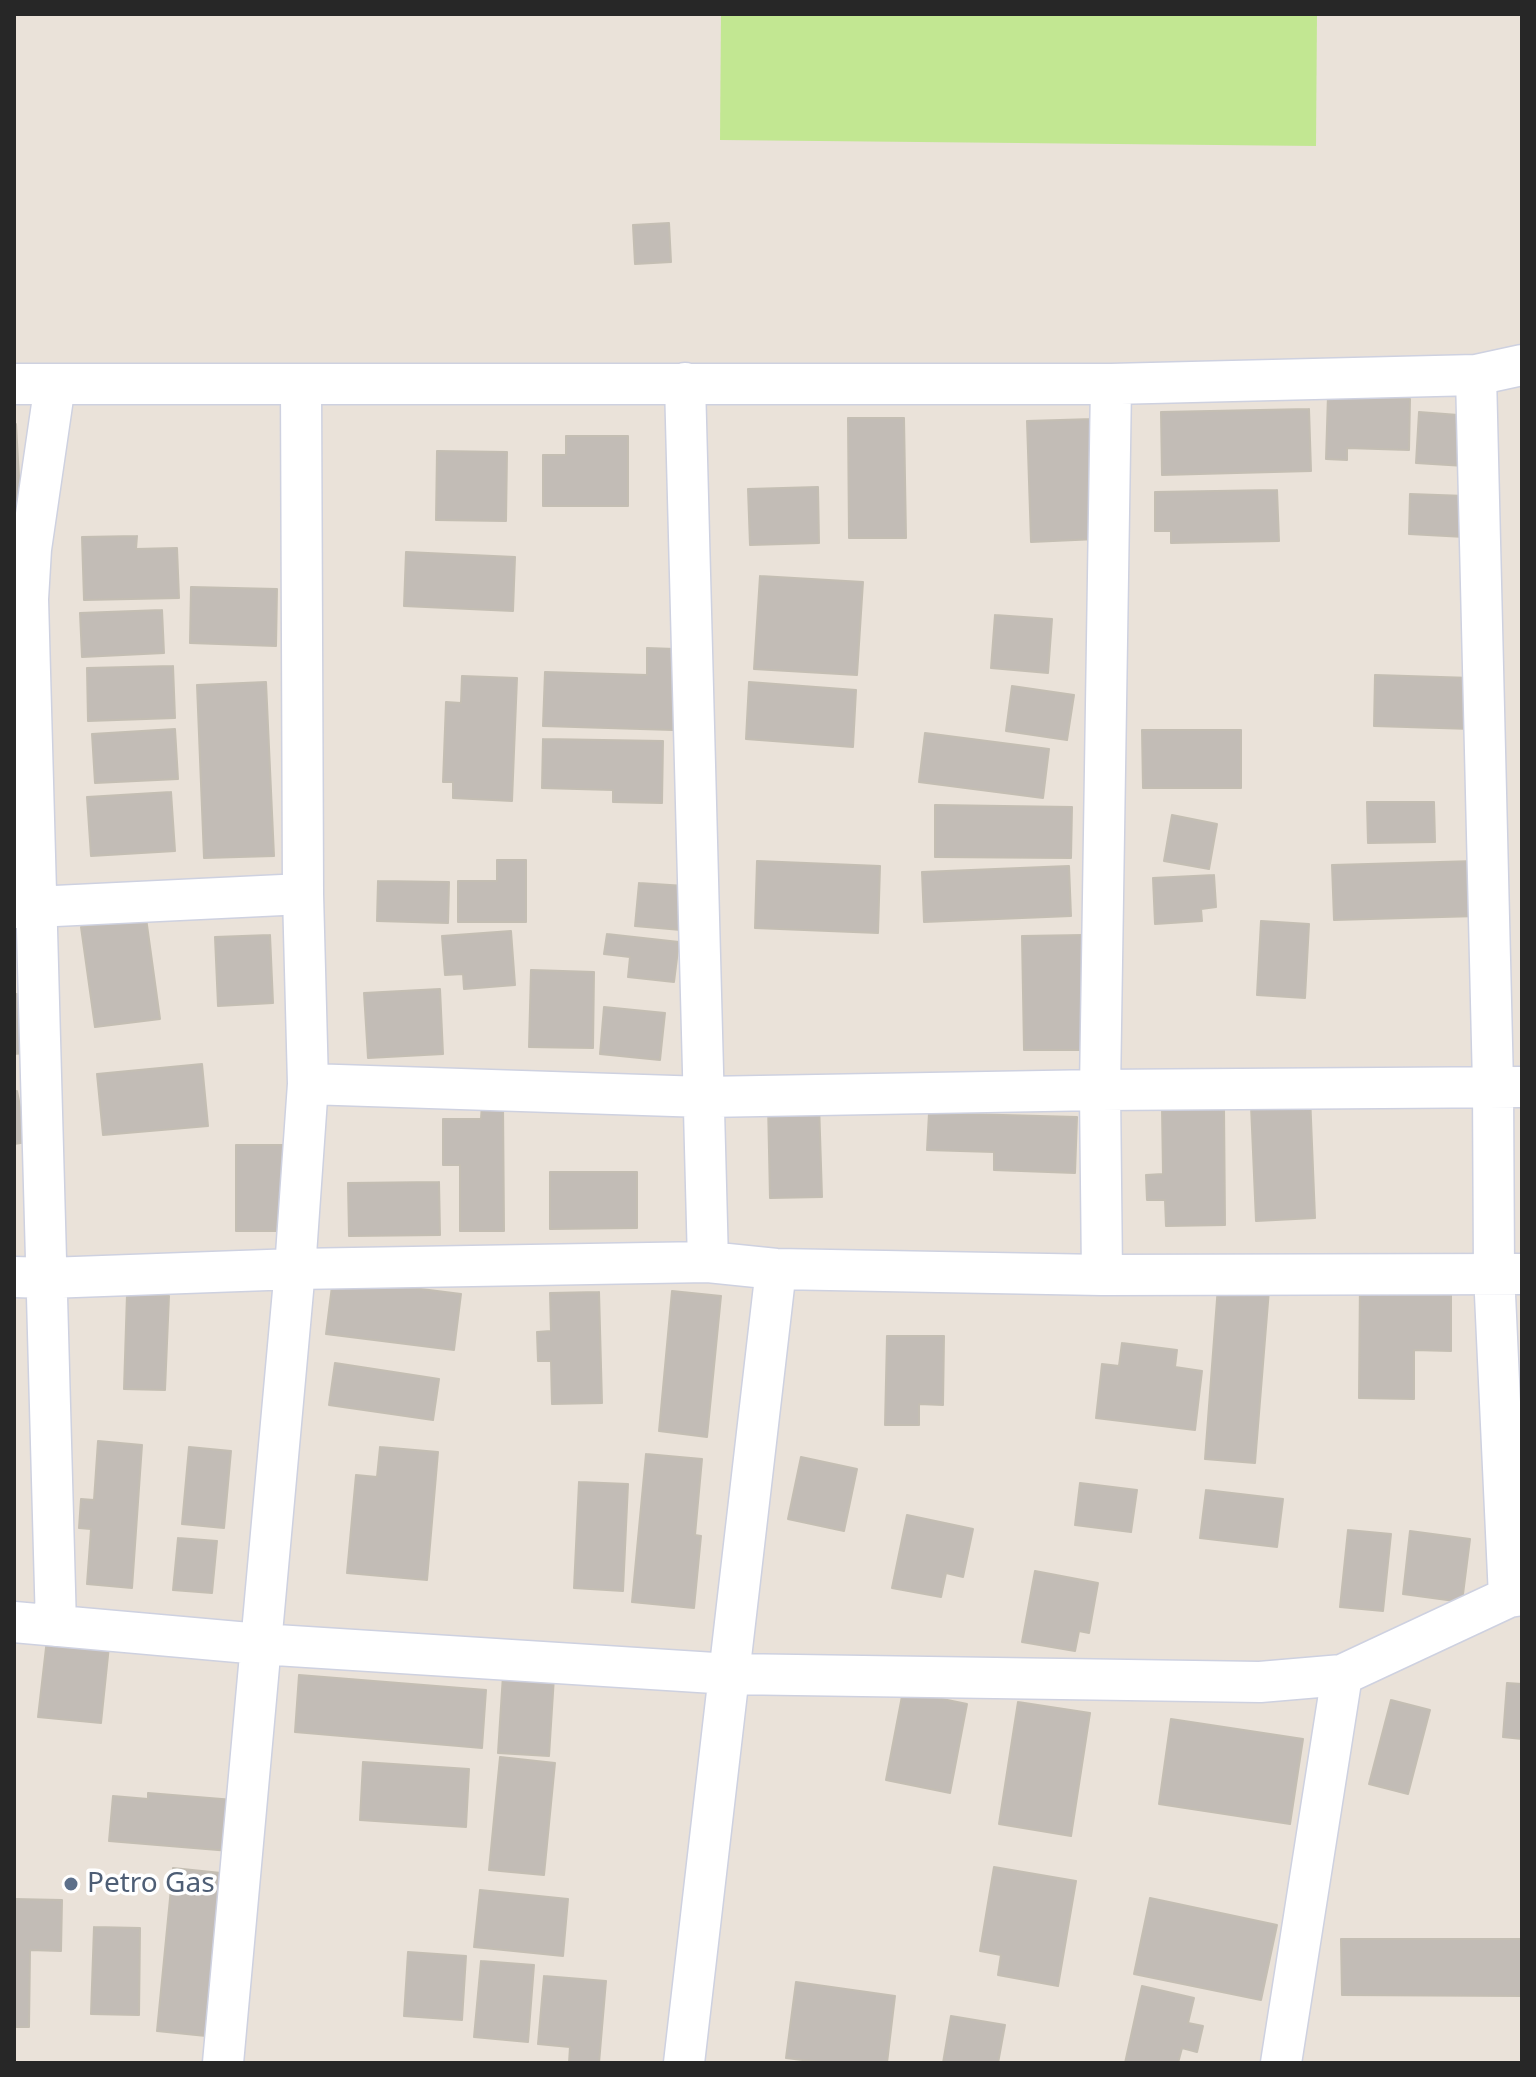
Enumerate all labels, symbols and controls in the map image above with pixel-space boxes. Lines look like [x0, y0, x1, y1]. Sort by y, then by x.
place label: Petro Gas [87, 1867, 215, 1901]
marker: Petro Gas [62, 1875, 80, 1893]

